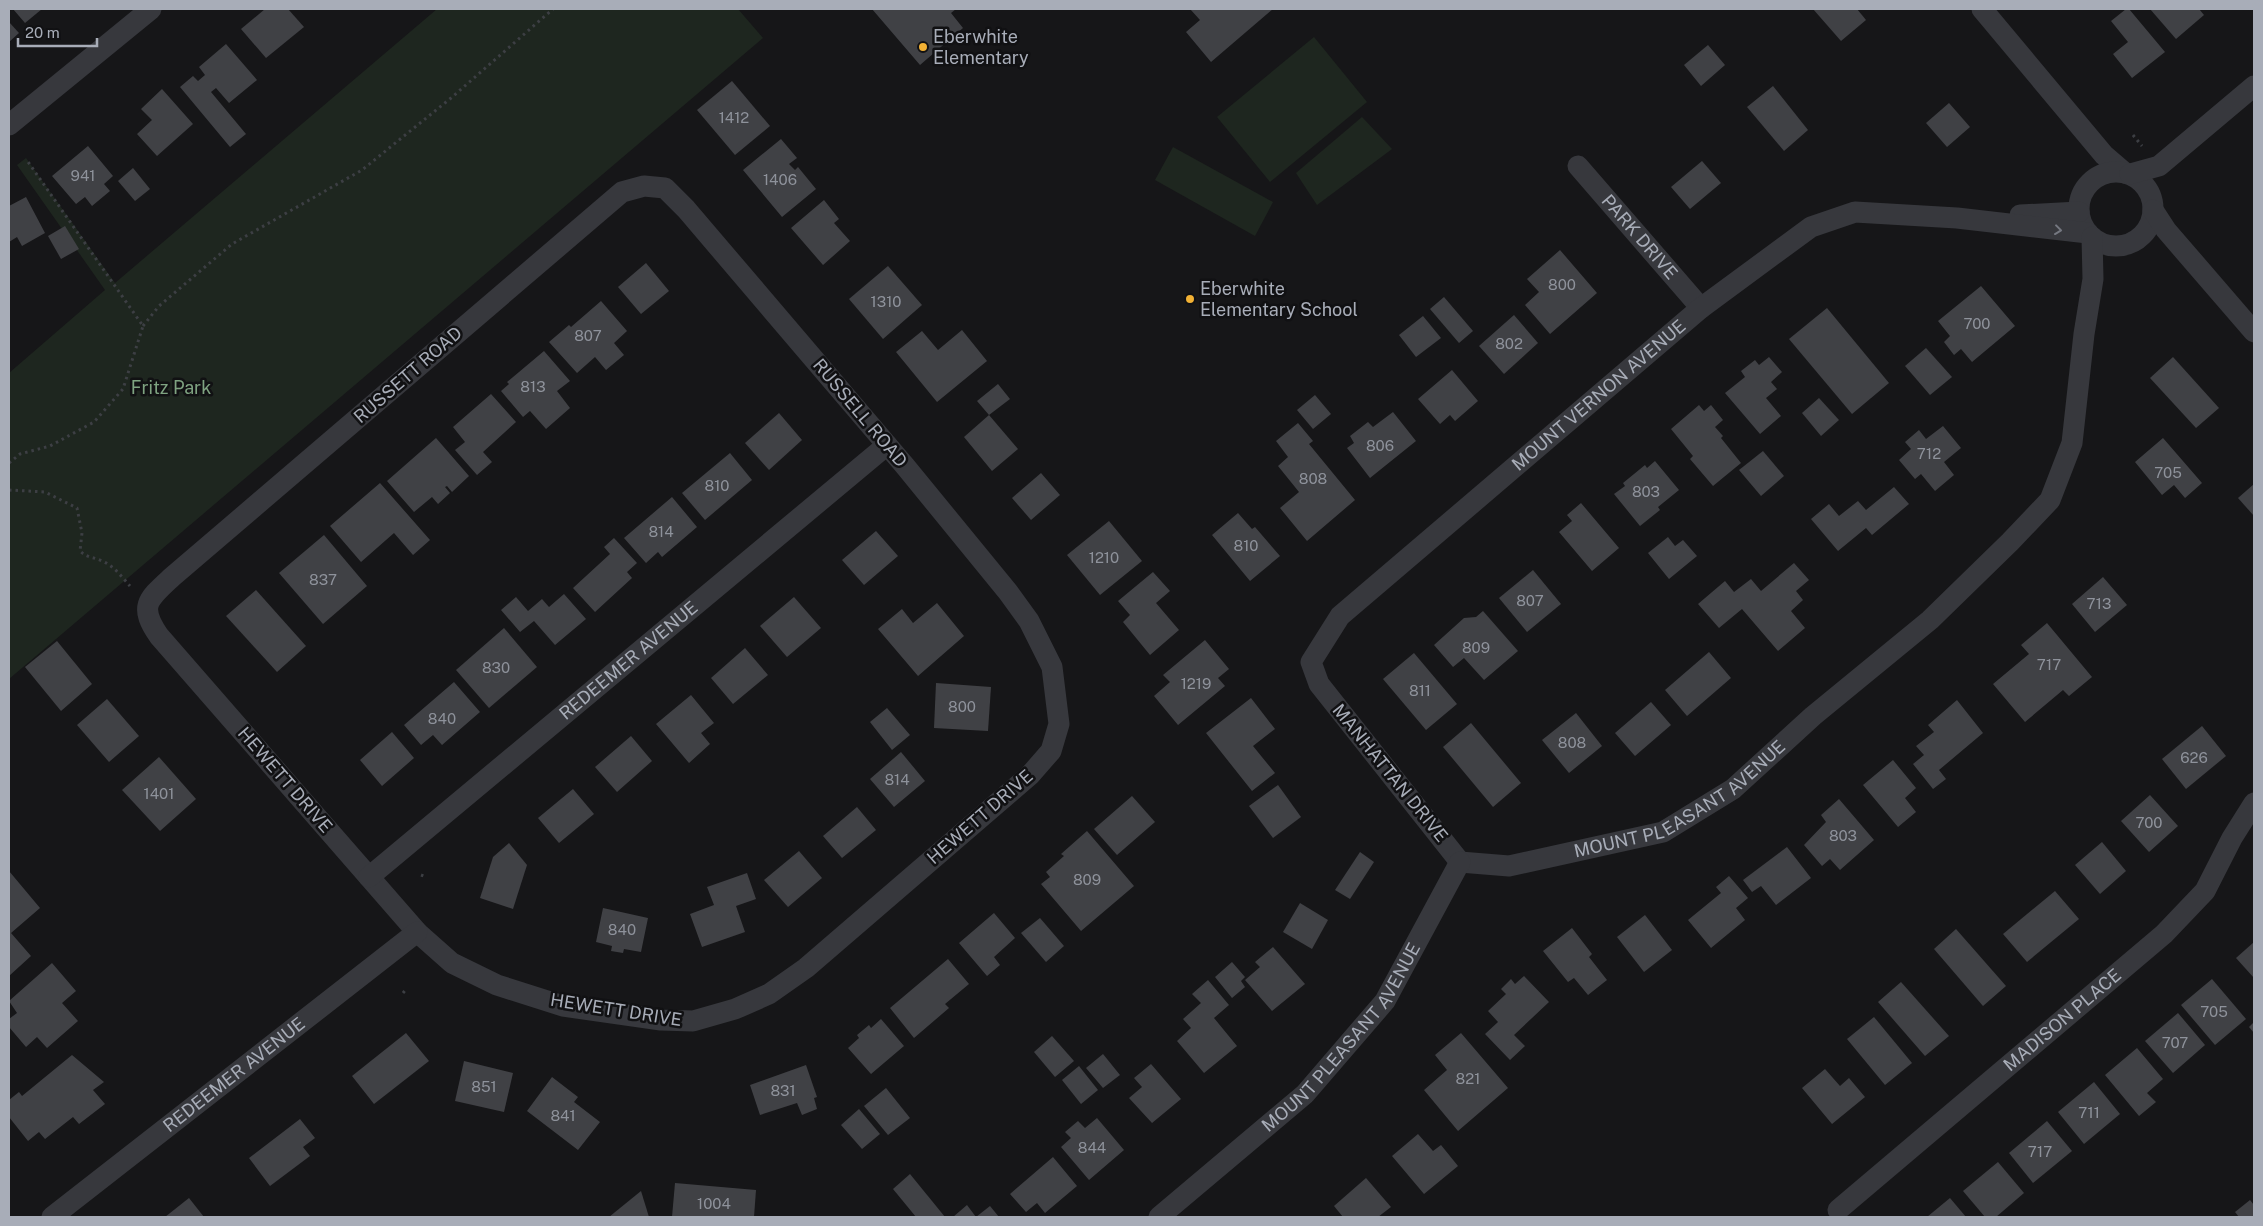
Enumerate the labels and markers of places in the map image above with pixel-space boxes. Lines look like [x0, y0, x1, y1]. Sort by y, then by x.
place label: Eberwhite Elementary [933, 26, 1029, 68]
marker: Eberwhite Elementary [917, 41, 929, 53]
place label: Eberwhite Elementary School [1200, 278, 1358, 320]
marker: Eberwhite Elementary School [1184, 293, 1196, 305]

